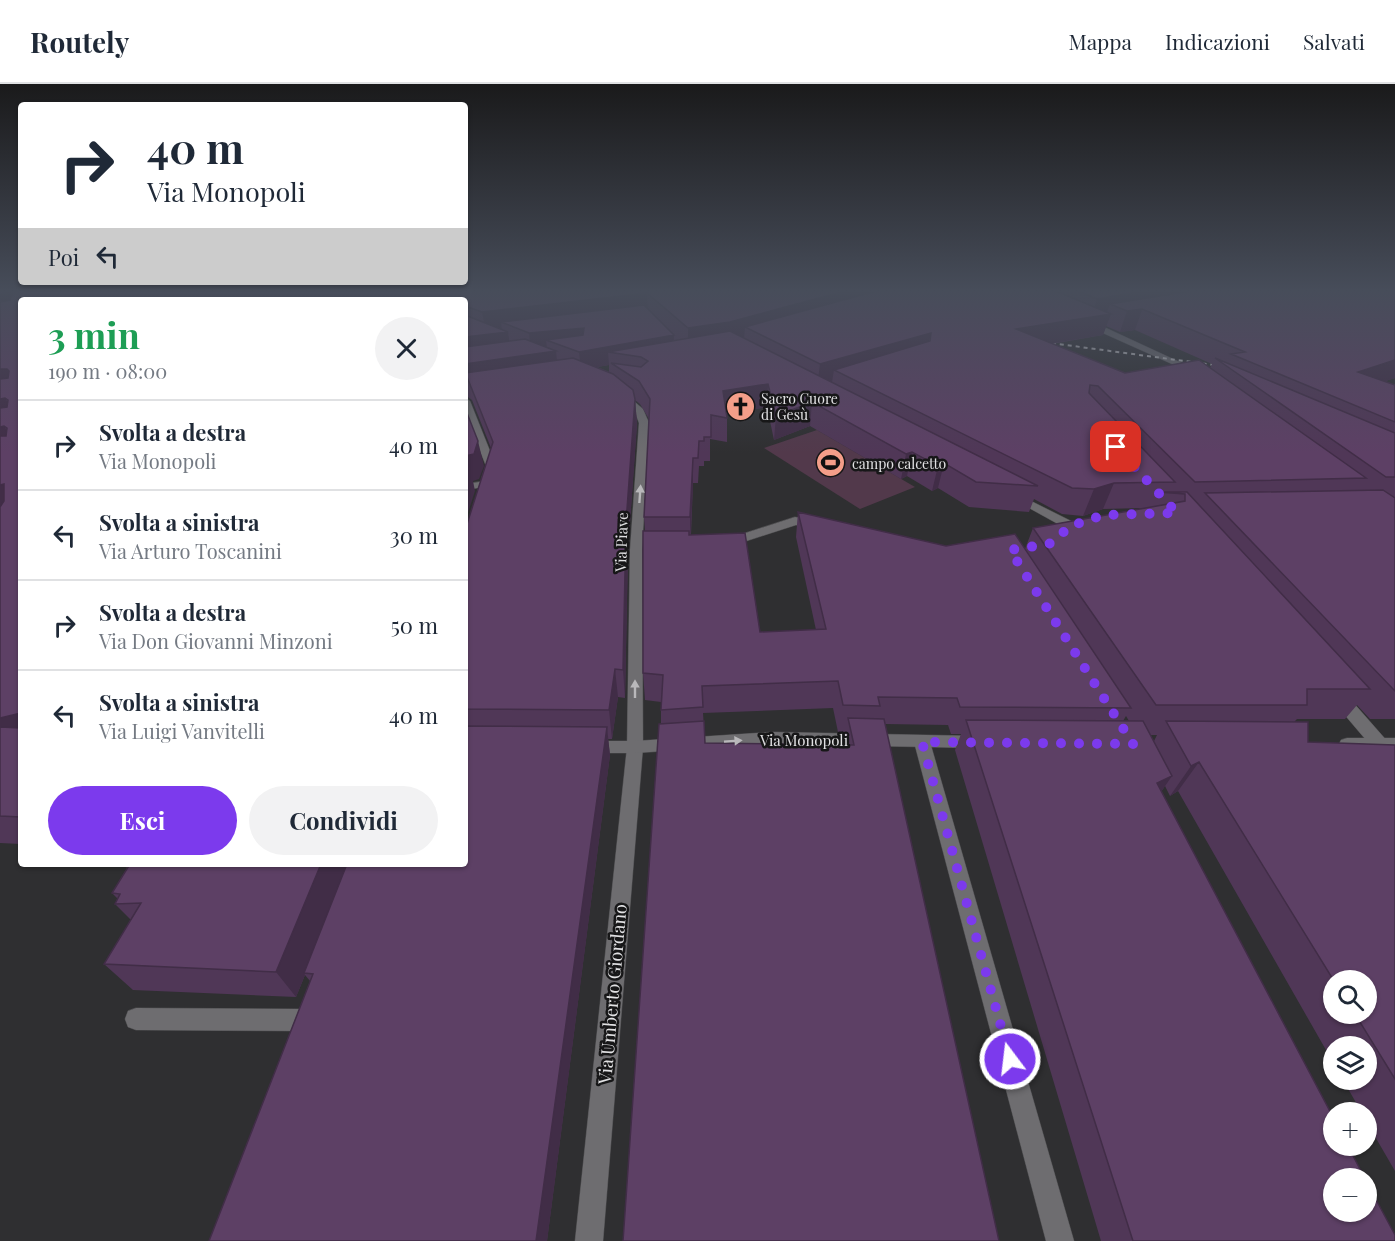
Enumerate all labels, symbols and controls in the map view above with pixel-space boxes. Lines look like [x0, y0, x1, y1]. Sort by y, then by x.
text: Routely [30, 23, 129, 60]
text: Mappa [1068, 27, 1132, 55]
text: Indicazioni [1165, 27, 1270, 55]
text: Salvati [1303, 27, 1365, 55]
text: 40 m [147, 119, 244, 175]
icon: right [48, 126, 126, 204]
text: Via Monopoli [147, 173, 306, 209]
icon: left [91, 240, 124, 273]
text: Poi [48, 242, 79, 272]
text: 3 min [48, 310, 140, 358]
button: close [375, 317, 438, 380]
text: 190 m · 08:00 [48, 357, 167, 384]
place label: Sacro Cuore di Gesù [761, 389, 838, 424]
church icon: Sacro Cuore di Gesù [724, 390, 756, 422]
text: Svolta a destra [99, 417, 246, 447]
pin [1090, 421, 1141, 472]
icon: right [48, 429, 81, 462]
text: 40 m [389, 430, 438, 460]
icon: arrive [1099, 430, 1132, 463]
text: Via Monopoli [99, 447, 216, 474]
sports icon: campo calcetto [815, 447, 847, 479]
place label: campo calcetto [852, 454, 946, 473]
one-way arrow [635, 485, 644, 504]
text: Svolta a sinistra [99, 507, 259, 537]
street label: Via Piave [610, 512, 632, 573]
icon: left [48, 519, 81, 552]
text: 30 m [390, 520, 438, 550]
text: Via Arturo Toscanini [99, 537, 282, 564]
text: Svolta a destra [99, 597, 246, 627]
icon: right [48, 609, 81, 642]
text: 50 m [391, 610, 438, 640]
text: Via Don Giovanni Minzoni [99, 627, 333, 654]
one-way arrow [630, 679, 640, 698]
text: Svolta a sinistra [99, 687, 259, 717]
icon: left [48, 699, 81, 732]
text: 40 m [389, 700, 438, 730]
text: Via Luigi Vanvitelli [99, 717, 265, 744]
street label: Via Monopoli [759, 730, 849, 750]
one-way arrow [724, 736, 743, 746]
button: Esci [48, 786, 237, 855]
button: Condividi [249, 786, 438, 855]
street label: Via Umberto Giordano [592, 903, 632, 1086]
map controls [1323, 970, 1377, 1222]
button: search [1323, 970, 1377, 1024]
position arrow [978, 1027, 1042, 1091]
button: layers [1323, 1036, 1377, 1090]
button: + [1323, 1102, 1377, 1156]
button: − [1323, 1168, 1377, 1222]

